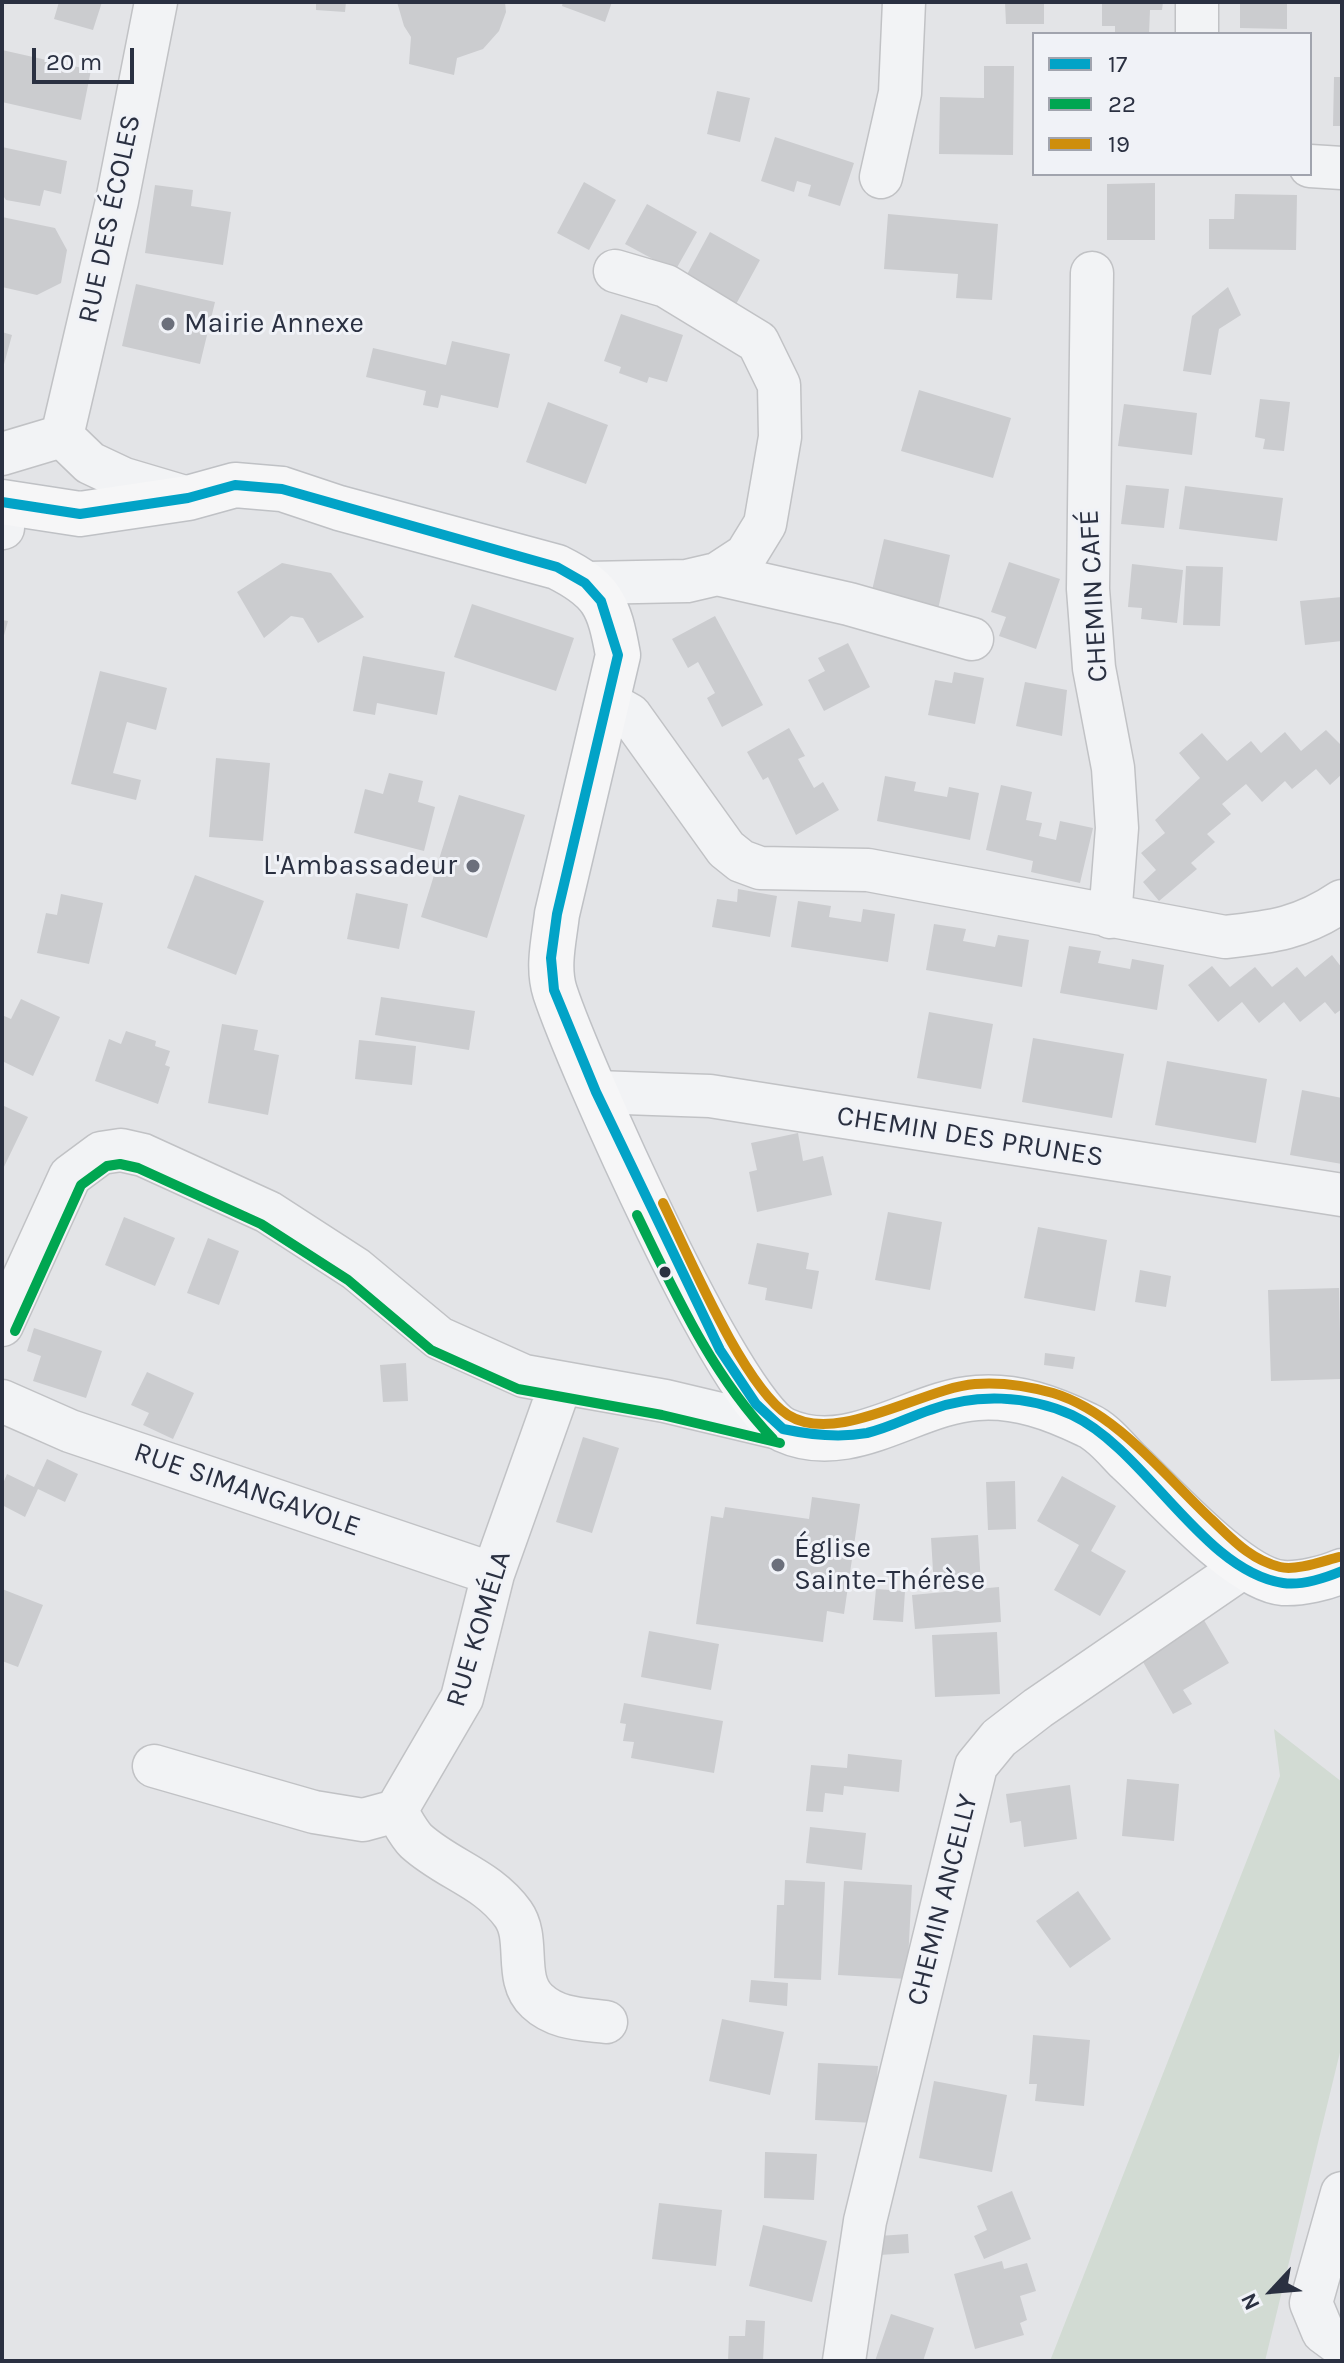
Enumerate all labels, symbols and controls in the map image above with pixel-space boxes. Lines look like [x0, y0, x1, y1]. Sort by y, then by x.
scale bar [36, 32, 138, 82]
legend [1032, 32, 1312, 176]
text: 20 m [46, 48, 102, 76]
text: 17 [1108, 50, 1127, 78]
text: 22 [1108, 90, 1136, 118]
street label: RUE DES ÉCOLES [71, 112, 149, 326]
text: 19 [1108, 130, 1130, 158]
place label: Mairie Annexe [184, 307, 364, 341]
marker: Mairie Annexe [159, 315, 177, 333]
street label: CHEMIN CAFÉ [1073, 509, 1115, 683]
place label: L'Ambassadeur [263, 849, 457, 883]
marker: L'Ambassadeur [464, 857, 482, 875]
street label: CHEMIN DES PRUNES [834, 1099, 1106, 1175]
unlabelled marker [657, 1264, 673, 1280]
street label: RUE SIMANGAVOLE [129, 1435, 365, 1545]
place label: Église Sainte-Thérèse [794, 1532, 985, 1598]
street label: RUE KOMÉLA [439, 1547, 519, 1711]
marker: Église Sainte-Thérèse [769, 1556, 787, 1574]
street label: CHEMIN ANCELLY [900, 1791, 986, 2009]
north arrow [1232, 2251, 1312, 2331]
text: N [1235, 2289, 1266, 2314]

